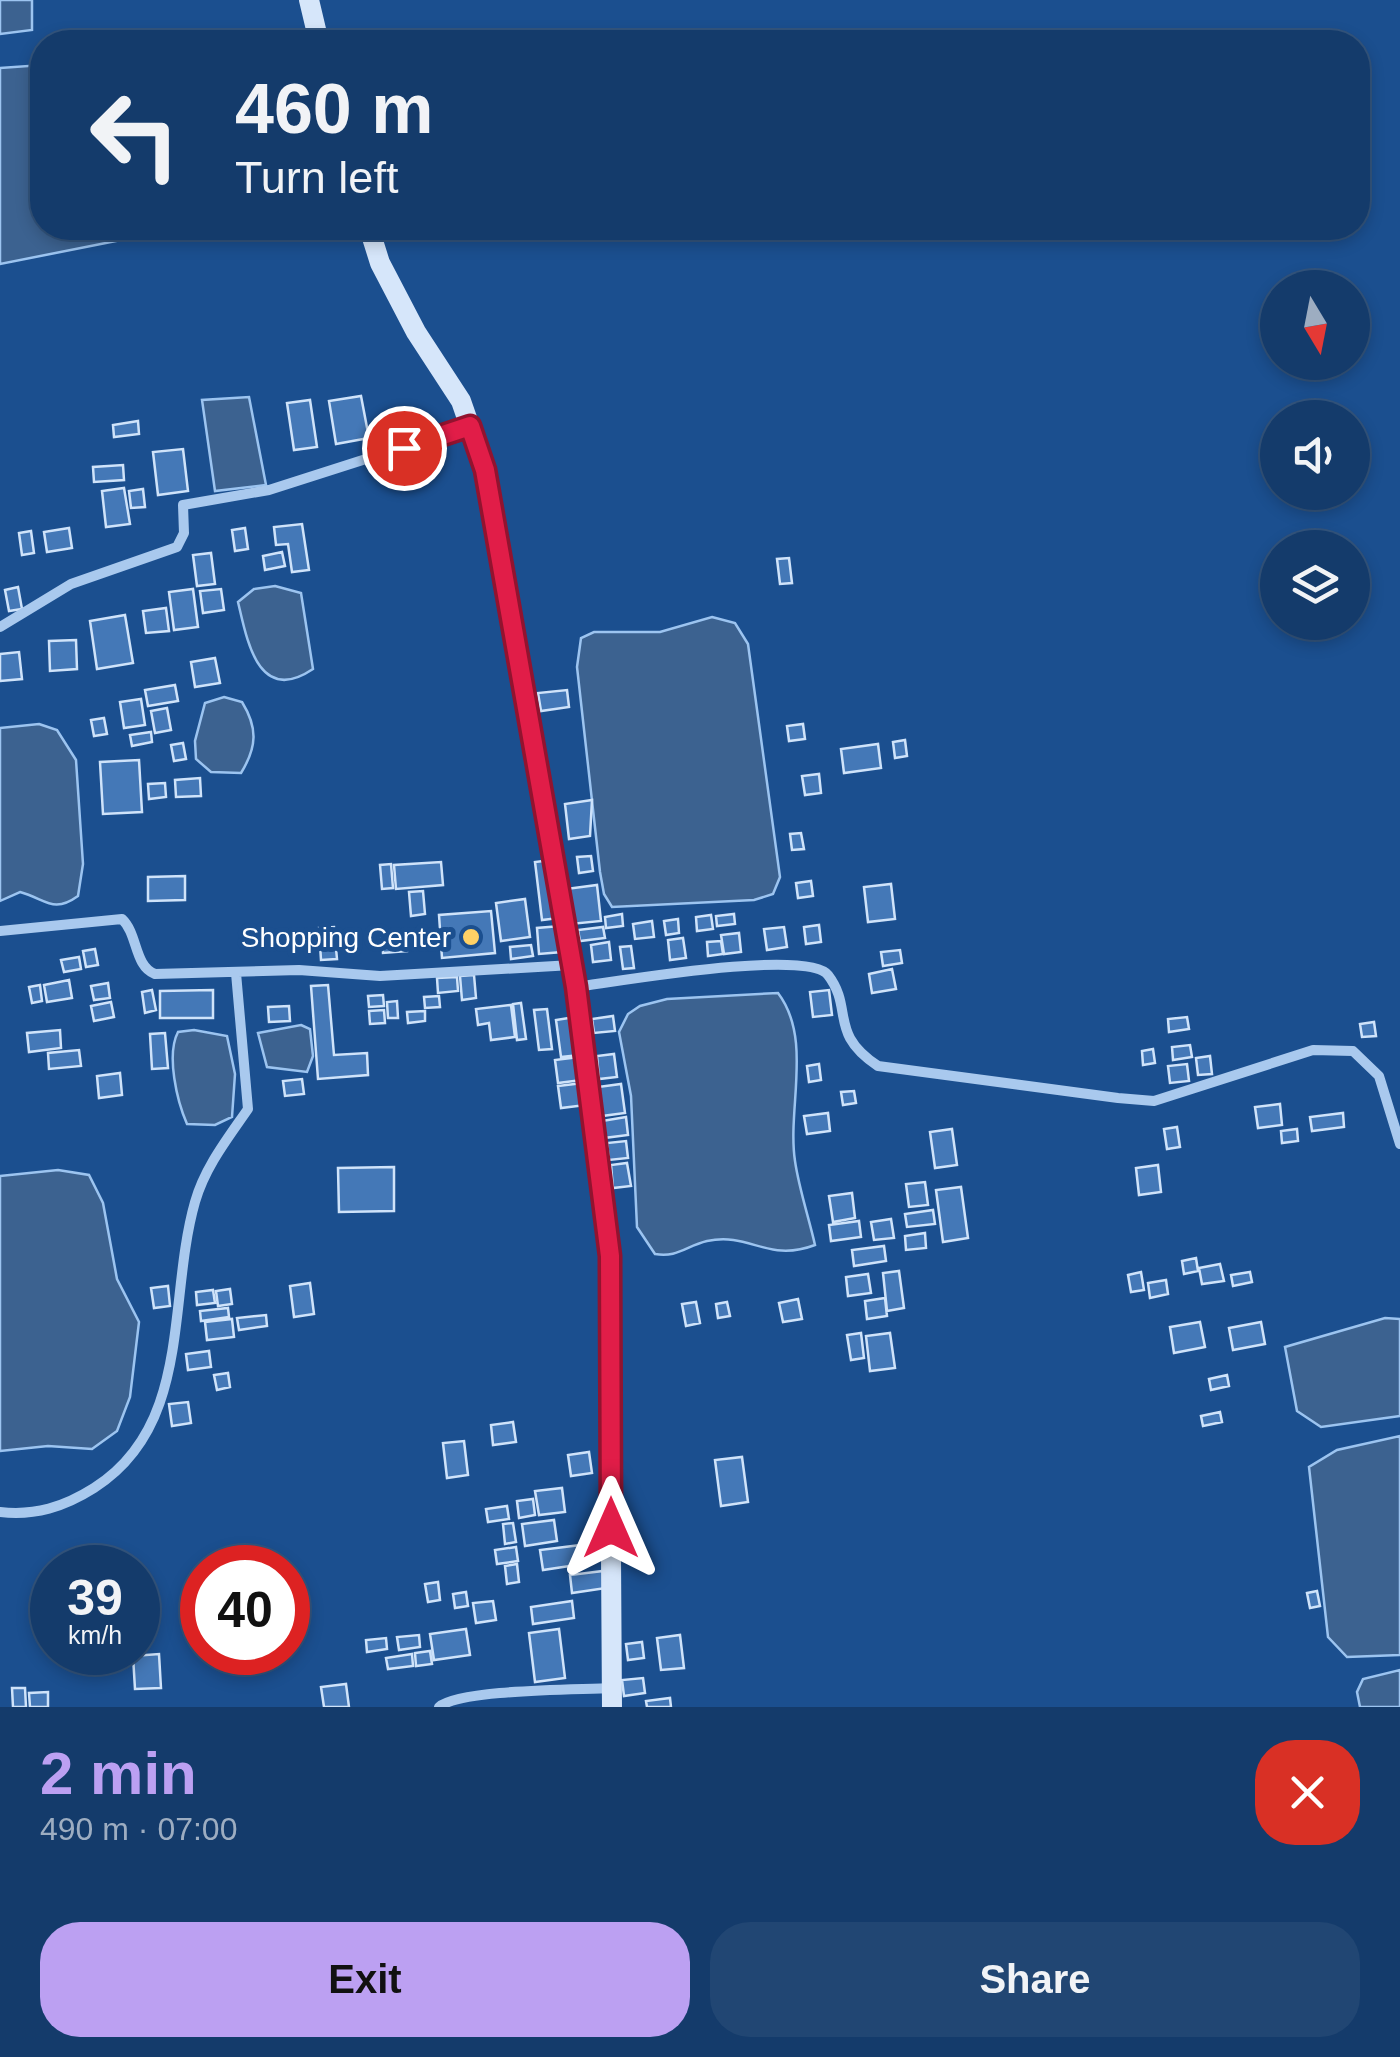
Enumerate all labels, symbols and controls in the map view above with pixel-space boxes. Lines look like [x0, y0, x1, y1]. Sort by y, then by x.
icon: left [70, 70, 200, 200]
text: 460 m [235, 70, 433, 148]
text: Turn left [235, 152, 398, 203]
north arrow [1260, 270, 1370, 380]
map controls [1260, 270, 1370, 640]
button: sound [1260, 400, 1370, 510]
pin [362, 406, 447, 491]
icon: arrive [377, 421, 432, 476]
button: layers [1260, 530, 1370, 640]
place label: Shopping Center [241, 922, 451, 953]
marker: Shopping Center [460, 926, 482, 948]
position arrow [559, 1476, 663, 1580]
speed limit sign: 40 [180, 1545, 310, 1675]
text: 39 [67, 1570, 123, 1626]
text: km/h [68, 1621, 122, 1649]
text: 2 min [40, 1740, 197, 1807]
button: close [1255, 1740, 1360, 1845]
text: 490 m · 07:00 [40, 1811, 237, 1847]
button: Exit [40, 1922, 690, 2037]
button: Share [710, 1922, 1360, 2037]

